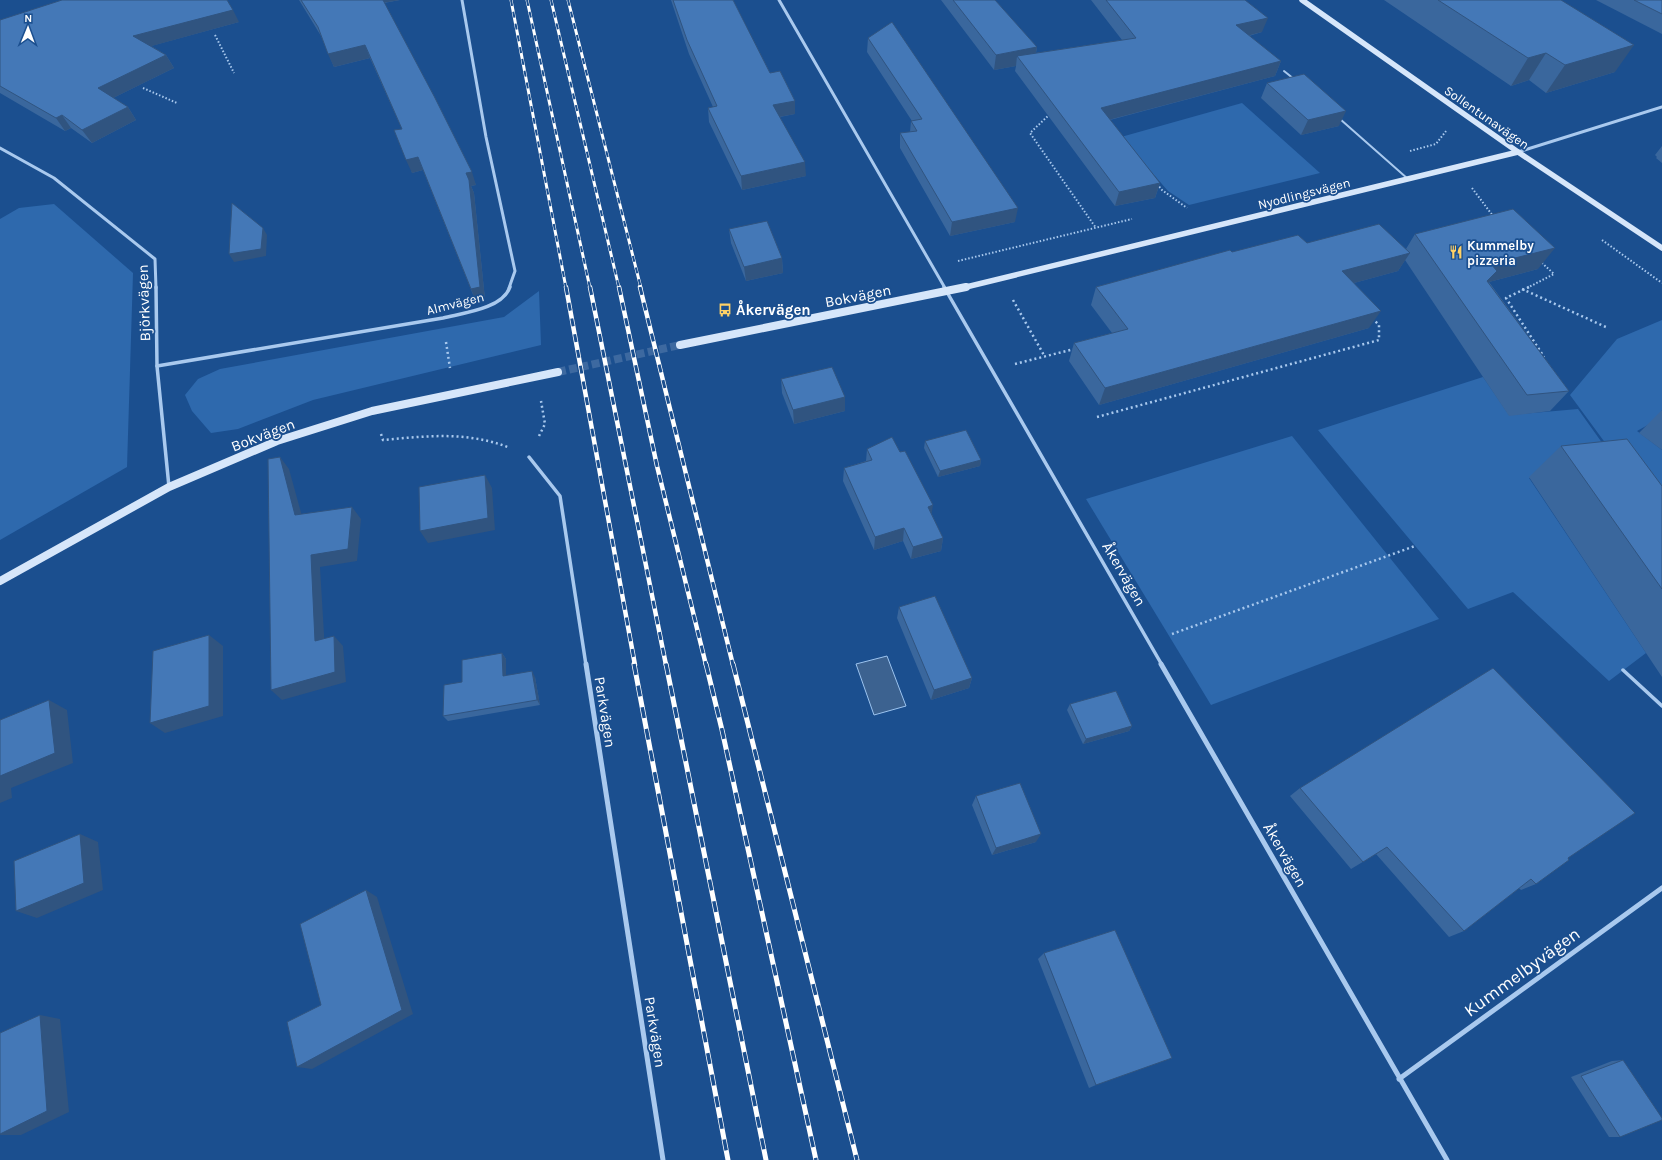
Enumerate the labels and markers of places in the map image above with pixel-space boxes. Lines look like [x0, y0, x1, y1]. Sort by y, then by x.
place label: Kummelby pizzeria [1467, 238, 1534, 268]
restaurant icon: Kummelby pizzeria [1448, 244, 1464, 260]
place label: Åkervägen [736, 299, 811, 319]
bus stop icon: Åkervägen [717, 302, 733, 318]

